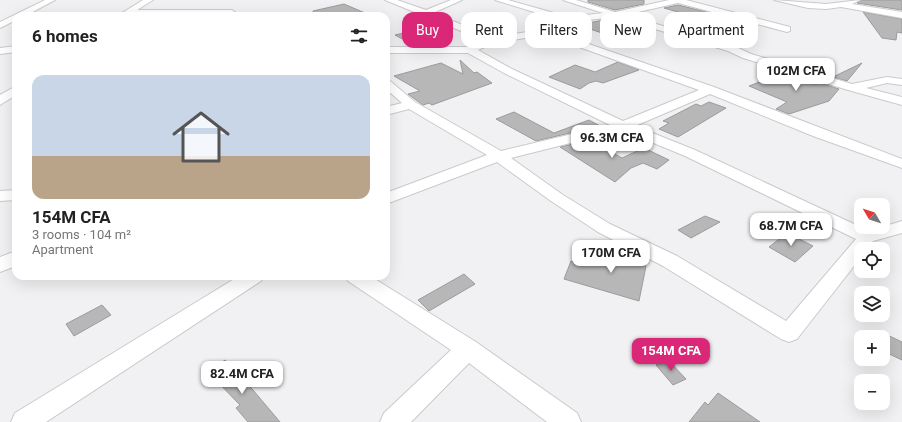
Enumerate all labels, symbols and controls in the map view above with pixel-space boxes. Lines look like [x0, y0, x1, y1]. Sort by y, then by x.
chip: Buy [402, 12, 453, 48]
chip: Rent [461, 12, 517, 48]
chip: Filters [525, 12, 592, 48]
chip: New [600, 12, 656, 48]
chip: Apartment [664, 12, 758, 48]
icon: filters [348, 25, 370, 47]
text: 6 homes [32, 26, 98, 46]
pin: 102M CFA [755, 58, 837, 92]
text: 102M CFA [766, 63, 826, 78]
icon: home [165, 101, 237, 173]
pin: 96.3M CFA [566, 125, 658, 159]
text: 96.3M CFA [580, 130, 644, 145]
north arrow [854, 198, 890, 234]
map controls [854, 198, 890, 410]
text: 154M CFA [32, 207, 111, 227]
pin: 68.7M CFA [745, 213, 837, 247]
text: 68.7M CFA [759, 218, 823, 233]
text: 3 rooms · 104 m² [32, 227, 131, 242]
pin: 170M CFA [570, 240, 652, 274]
text: Apartment [32, 242, 94, 257]
button: locate [854, 242, 890, 278]
text: 170M CFA [581, 245, 641, 260]
button: layers [854, 286, 890, 322]
button: + [854, 330, 890, 366]
pin: 154M CFA [630, 338, 712, 372]
text: 154M CFA [641, 343, 701, 358]
pin: 82.4M CFA [196, 361, 288, 395]
text: 82.4M CFA [210, 366, 274, 381]
button: − [854, 374, 890, 410]

